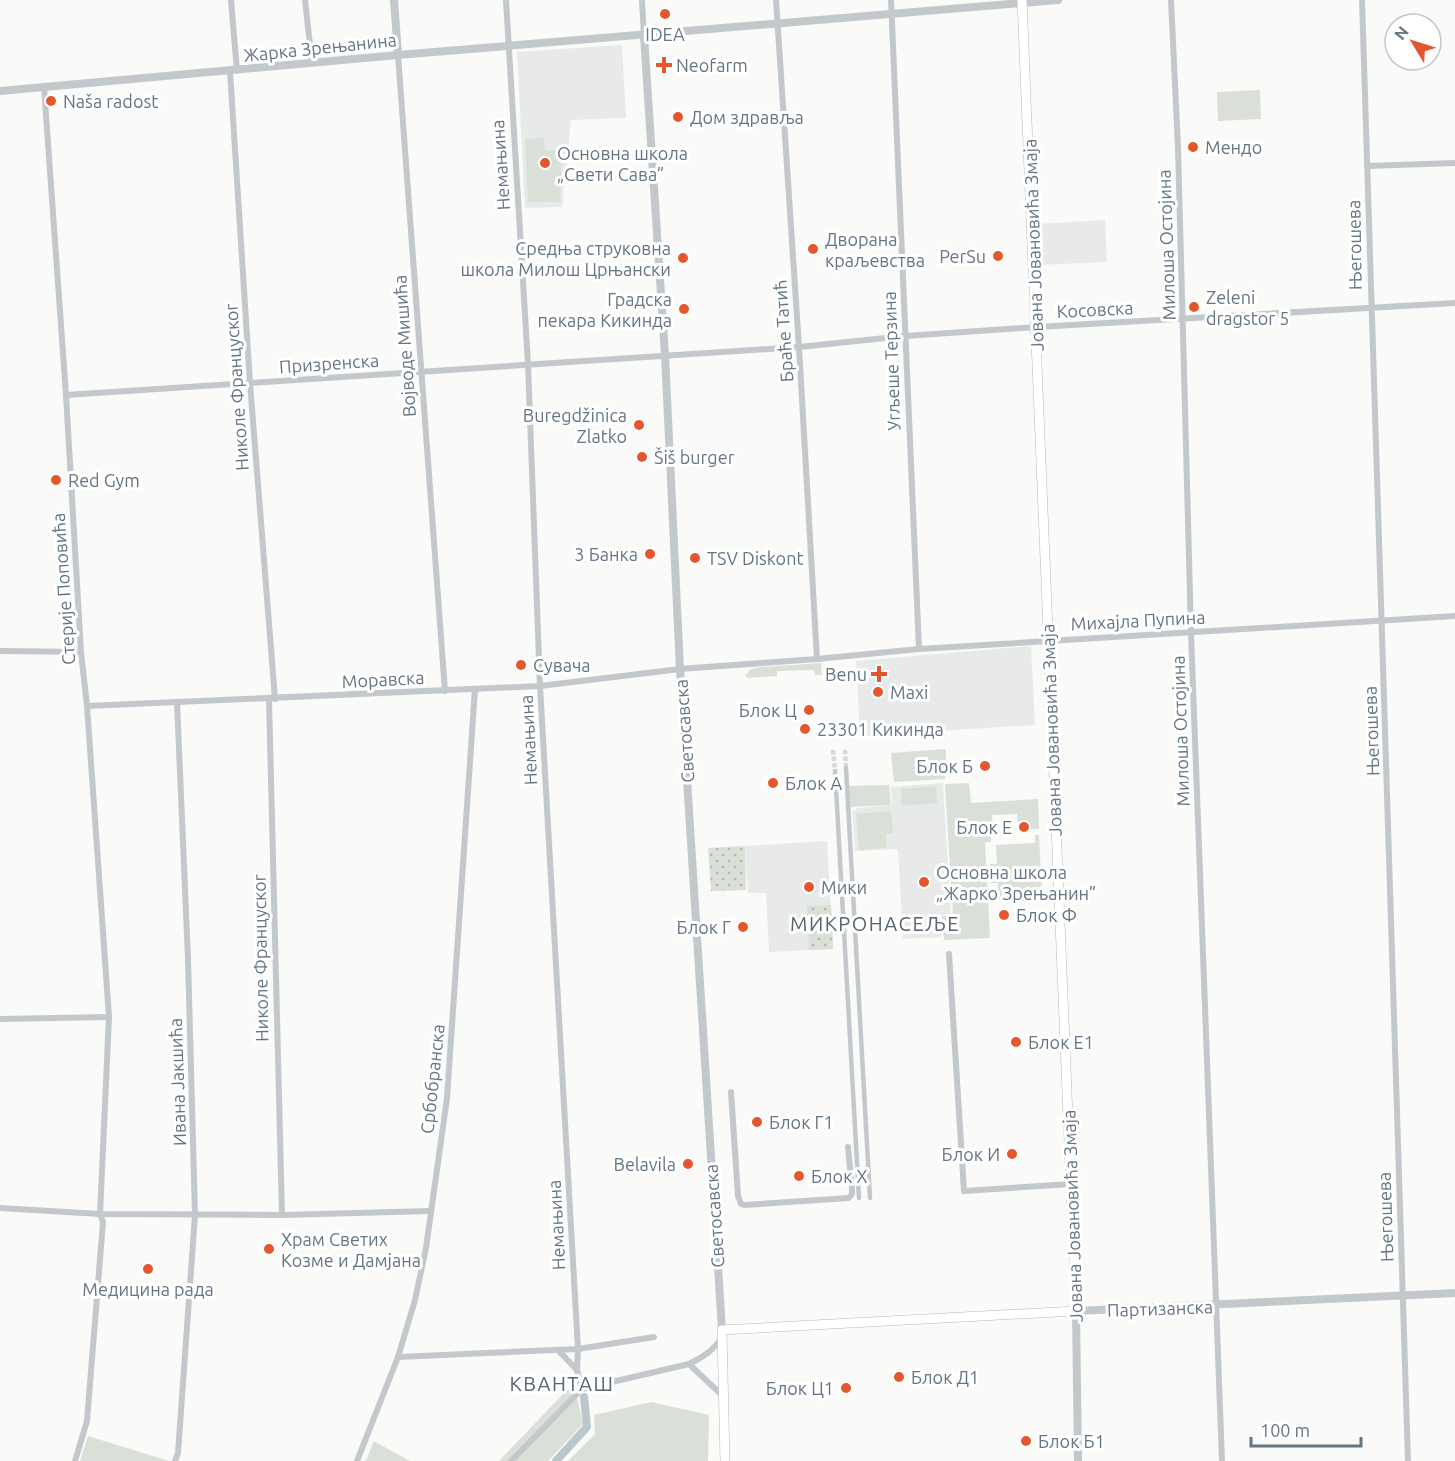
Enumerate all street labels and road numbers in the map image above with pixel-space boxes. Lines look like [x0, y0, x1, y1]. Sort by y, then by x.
street label: Жарка Зрењанина [242, 29, 398, 65]
street label: Немањина [487, 119, 513, 211]
street label: Јована Јовановића Змаја [1019, 139, 1047, 351]
street label: Милоша Остојина [1153, 169, 1179, 321]
street label: Његошева [1343, 200, 1365, 290]
street label: Војводе Мишића [389, 274, 419, 418]
street label: Браће Татић [769, 279, 797, 383]
street label: Угљеше Терзина [879, 291, 903, 431]
street label: Косовска [1056, 297, 1134, 321]
street label: Николе Француског [220, 303, 252, 471]
street label: Призренска [278, 350, 380, 376]
street label: Стерије Поповића [48, 512, 78, 666]
street label: Михајла Пупина [1070, 606, 1206, 634]
street label: Јована Јовановића Змаја [1037, 624, 1065, 836]
street label: Милоша Остојина [1167, 655, 1193, 807]
street label: Моравска [341, 667, 425, 691]
street label: Светосавска [670, 678, 698, 784]
street label: Његошева [1359, 686, 1383, 776]
street label: Немањина [516, 694, 540, 786]
street label: Николе Француског [249, 874, 271, 1042]
street label: Ивана Јакшића [165, 1018, 189, 1146]
street label: Србобранска [416, 1023, 448, 1135]
street label: Јована Јовановића Змаја [1058, 1110, 1086, 1322]
street label: Светосавска [700, 1163, 728, 1269]
street label: Његошева [1373, 1172, 1397, 1262]
street label: Немањина [544, 1179, 568, 1271]
street label: Партизанска [1107, 1296, 1213, 1320]

